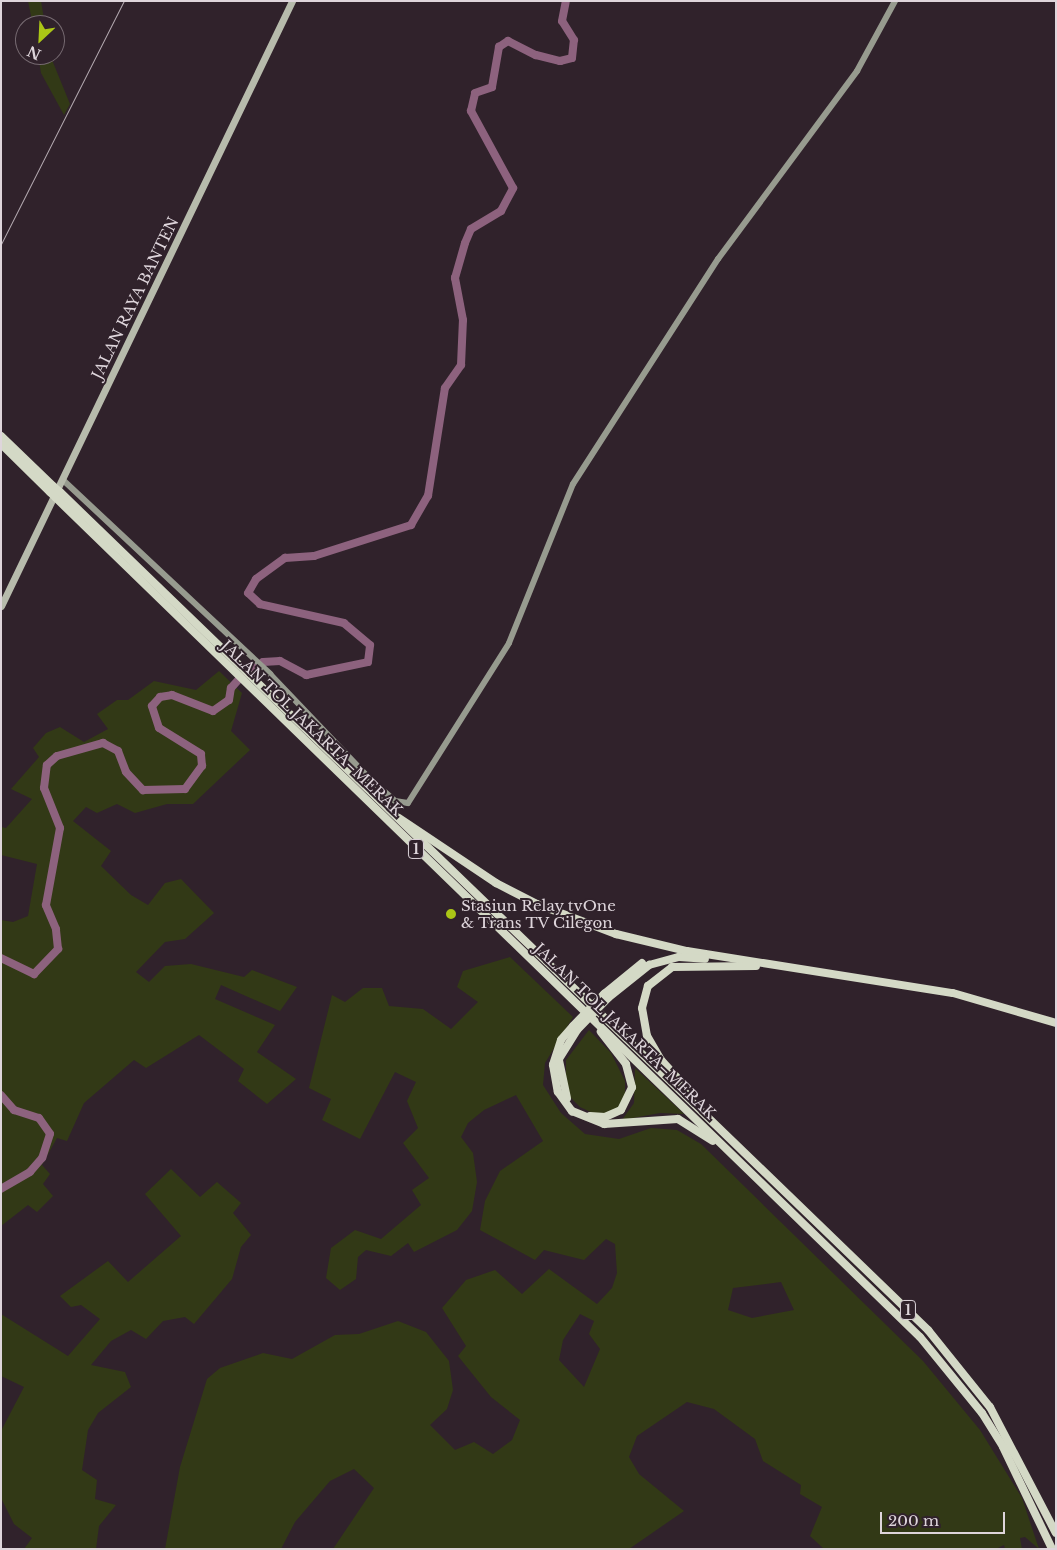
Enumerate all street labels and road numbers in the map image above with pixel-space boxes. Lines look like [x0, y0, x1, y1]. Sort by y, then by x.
street label: JALAN RAYA BANTEN [88, 214, 182, 382]
street label: JALAN TOL JAKARTA–MERAK [217, 636, 407, 820]
road number: 1 [407, 838, 425, 861]
street label: JALAN TOL JAKARTA–MERAK [530, 939, 720, 1123]
road number: 1 [899, 1298, 917, 1322]

